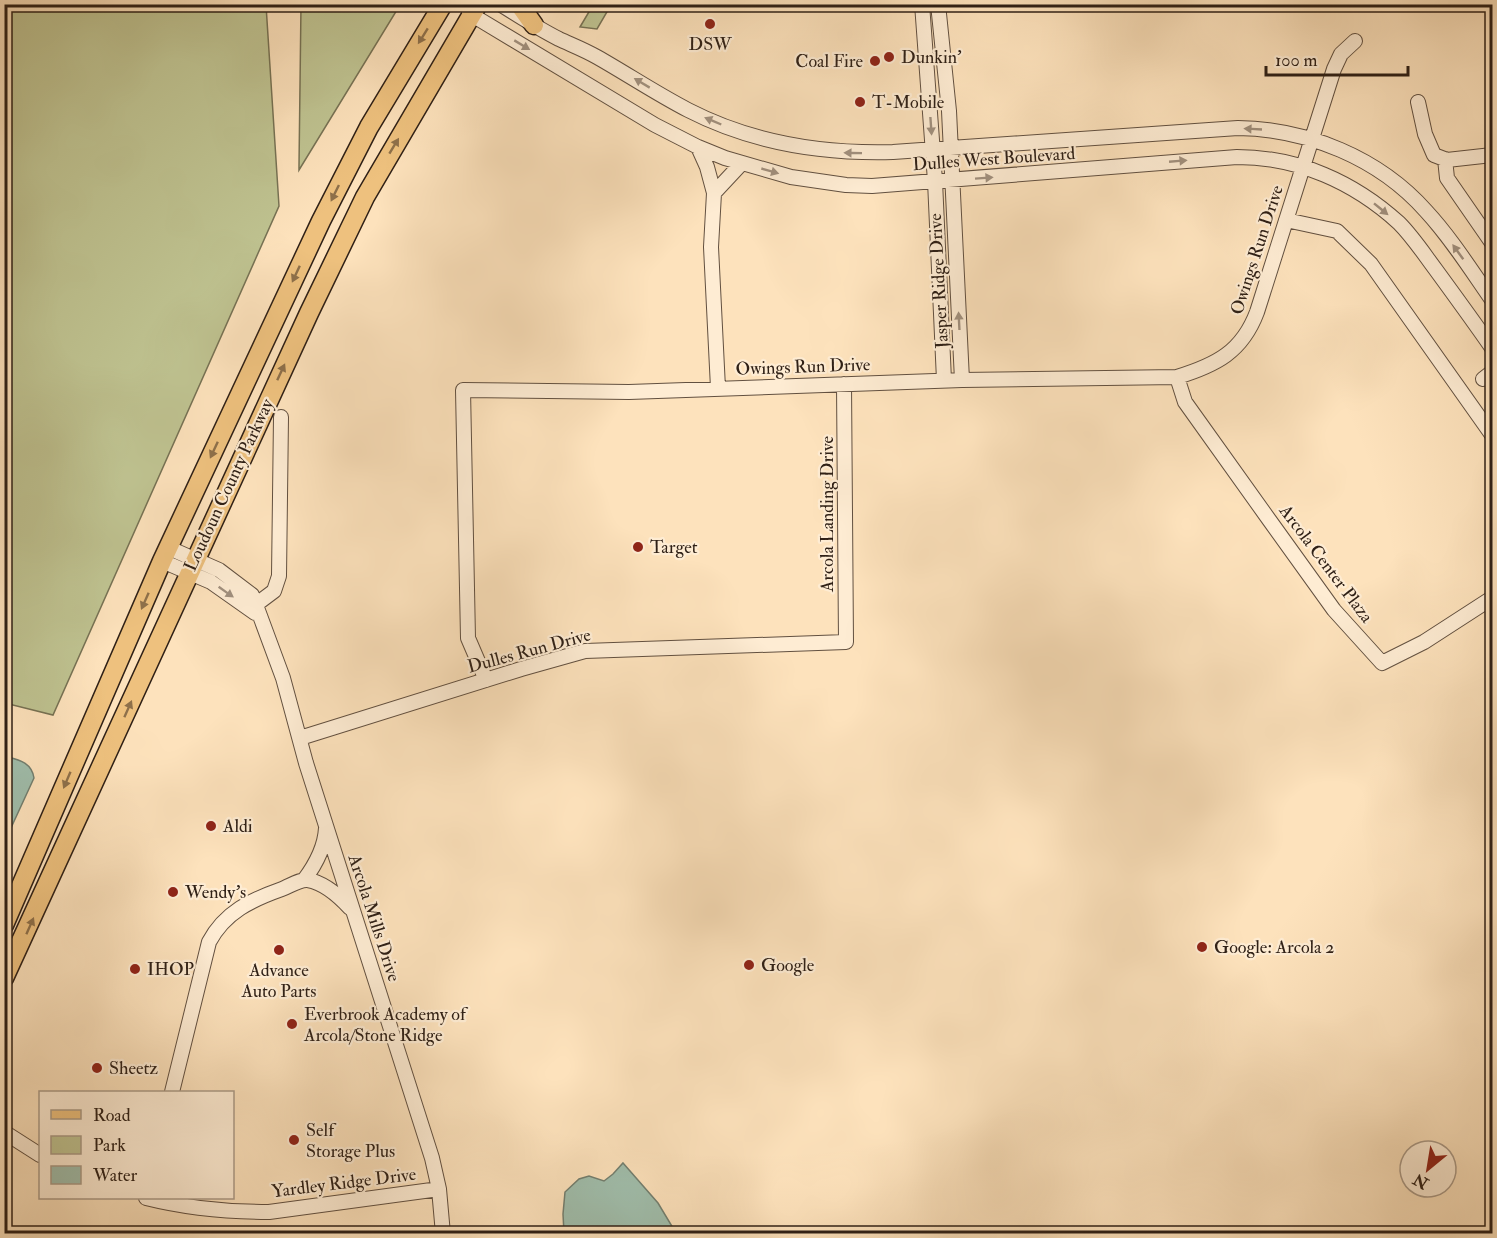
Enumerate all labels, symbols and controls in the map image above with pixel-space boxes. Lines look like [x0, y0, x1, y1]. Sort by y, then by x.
marker: DSW [703, 17, 717, 31]
one-way arrow [417, 28, 428, 44]
place label: DSW [689, 33, 732, 56]
scale bar [1266, 39, 1408, 77]
one-way arrow [514, 40, 530, 51]
place label: Dunkin' [901, 46, 962, 69]
text: 100 m [1275, 49, 1318, 72]
place label: Coal Fire [795, 50, 863, 73]
marker: Dunkin' [882, 50, 896, 64]
marker: Coal Fire [868, 54, 882, 68]
one-way arrow [634, 78, 650, 89]
place label: T-Mobile [872, 91, 945, 114]
marker: T-Mobile [853, 95, 867, 109]
one-way arrow [704, 116, 722, 126]
one-way arrow [926, 116, 935, 135]
one-way arrow [1244, 124, 1263, 133]
one-way arrow [389, 137, 399, 154]
street label: Dulles West Boulevard [912, 142, 1076, 176]
one-way arrow [843, 148, 862, 157]
one-way arrow [1169, 156, 1188, 166]
one-way arrow [761, 167, 779, 176]
one-way arrow [974, 173, 993, 183]
street label: Owings Run Drive [1225, 182, 1289, 318]
one-way arrow [330, 184, 340, 201]
one-way arrow [1373, 203, 1389, 216]
street label: Jasper Ridge Drive [924, 212, 954, 350]
one-way arrow [1452, 245, 1464, 261]
one-way arrow [292, 265, 301, 282]
one-way arrow [954, 312, 964, 331]
street label: Owings Run Drive [735, 353, 871, 381]
one-way arrow [277, 363, 286, 380]
street label: Loudoun County Parkway [179, 394, 280, 575]
street label: Arcola Landing Drive [816, 435, 839, 593]
one-way arrow [210, 442, 219, 459]
street label: Arcola Center Plaza [1273, 500, 1378, 628]
place label: Target [650, 536, 698, 559]
marker: Target [631, 540, 645, 554]
one-way arrow [217, 586, 233, 598]
one-way arrow [140, 593, 150, 611]
street label: Dulles Run Drive [465, 623, 594, 679]
one-way arrow [123, 700, 133, 718]
one-way arrow [62, 772, 72, 790]
place label: Aldi [222, 815, 253, 838]
marker: Aldi [204, 819, 218, 833]
street label: Arcola Mills Drive [342, 851, 406, 985]
place label: Wendy's [184, 881, 246, 904]
marker: Wendy's [166, 885, 180, 899]
one-way arrow [25, 916, 35, 934]
place label: Google: Arcola 2 [1214, 936, 1334, 959]
marker: Google: Arcola 2 [1195, 940, 1209, 954]
marker: Advance Auto Parts [272, 943, 286, 957]
place label: Google [761, 954, 815, 977]
place label: IHOP [147, 958, 194, 981]
marker: Google [742, 958, 756, 972]
place label: Advance Auto Parts [240, 959, 317, 1003]
marker: IHOP [128, 962, 142, 976]
place label: Everbrook Academy of Arcola/Stone Ridge [303, 1003, 469, 1047]
marker: Everbrook Academy of Arcola/Stone Ridge [285, 1017, 299, 1031]
place label: Sheetz [109, 1057, 158, 1080]
marker: Sheetz [90, 1061, 104, 1075]
legend [39, 1091, 234, 1199]
text: Road [93, 1104, 131, 1127]
place label: Self Storage Plus [306, 1119, 395, 1163]
marker: Self Storage Plus [287, 1133, 301, 1147]
text: Park [93, 1134, 126, 1157]
north arrow [1398, 1139, 1458, 1199]
street label: Yardley Ridge Drive [271, 1163, 418, 1203]
text: Water [92, 1164, 137, 1187]
text: N [1409, 1169, 1433, 1194]

